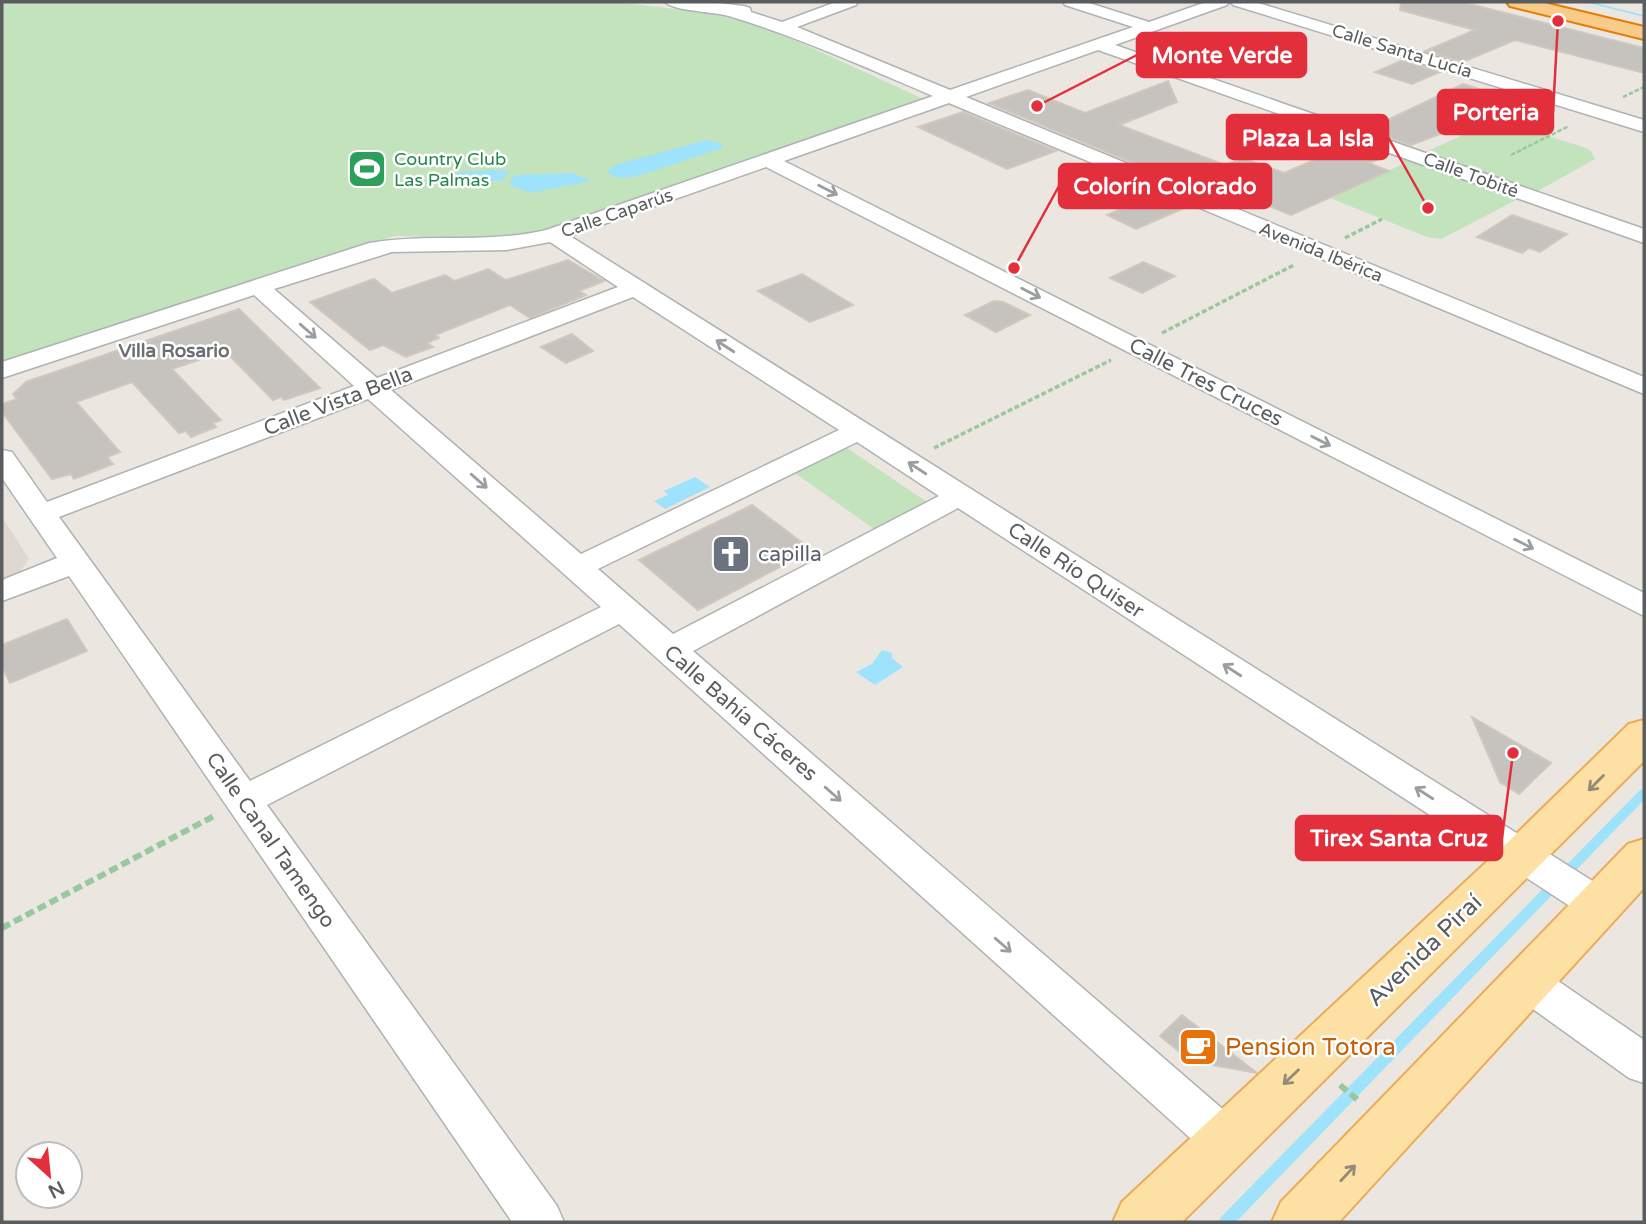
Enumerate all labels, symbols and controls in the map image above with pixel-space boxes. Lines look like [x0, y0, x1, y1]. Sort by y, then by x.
street label: Calle Santa Lucía [1329, 19, 1475, 83]
callout: Monte Verde [1137, 33, 1306, 77]
text: Monte Verde [1152, 42, 1292, 70]
callout: Porteria [1438, 90, 1553, 134]
text: Porteria [1452, 99, 1540, 127]
callout: Plaza La Isla [1227, 115, 1388, 159]
text: Plaza La Isla [1242, 125, 1374, 153]
sports icon: Country Club Las Palmas [346, 148, 388, 190]
place label: Country Club Las Palmas [394, 148, 506, 191]
street label: Calle Tobité [1420, 148, 1522, 202]
callout: Colorín Colorado [1059, 164, 1271, 208]
text: Colorín Colorado [1073, 173, 1257, 201]
street label: Calle Caparús [558, 184, 676, 242]
one-way arrow [817, 184, 838, 198]
street label: Avenida Ibérica [1256, 217, 1386, 287]
one-way arrow [1020, 287, 1041, 301]
one-way arrow [299, 323, 317, 339]
street label: Calle Tres Cruces [1125, 333, 1287, 432]
one-way arrow [716, 338, 736, 352]
district label: Villa Rosario [118, 340, 230, 362]
street label: Calle Vista Bella [260, 362, 416, 441]
one-way arrow [1310, 434, 1331, 448]
one-way arrow [908, 461, 927, 476]
one-way arrow [469, 473, 487, 489]
street label: Calle Río Quiser [1003, 517, 1149, 624]
church icon: capilla [710, 533, 752, 575]
one-way arrow [1513, 538, 1534, 552]
place label: capilla [758, 542, 822, 567]
street label: Calle Bahía Cáceres [659, 640, 822, 787]
one-way arrow [1223, 663, 1243, 677]
street label: Calle Canal Tamengo [200, 748, 341, 933]
one-way arrow [1588, 774, 1605, 791]
one-way arrow [824, 786, 842, 802]
one-way arrow [1415, 786, 1434, 800]
callout: Tirex Santa Cruz [1296, 816, 1502, 860]
text: Tirex Santa Cruz [1309, 825, 1488, 853]
street label: Avenida Piraí [1361, 888, 1488, 1013]
one-way arrow [994, 937, 1012, 953]
cafe icon: Pension Totora [1177, 1026, 1219, 1068]
place label: Pension Totora [1225, 1033, 1396, 1062]
one-way arrow [1283, 1069, 1300, 1086]
north arrow [14, 1140, 84, 1210]
one-way arrow [1339, 1164, 1356, 1181]
text: N [44, 1176, 68, 1203]

